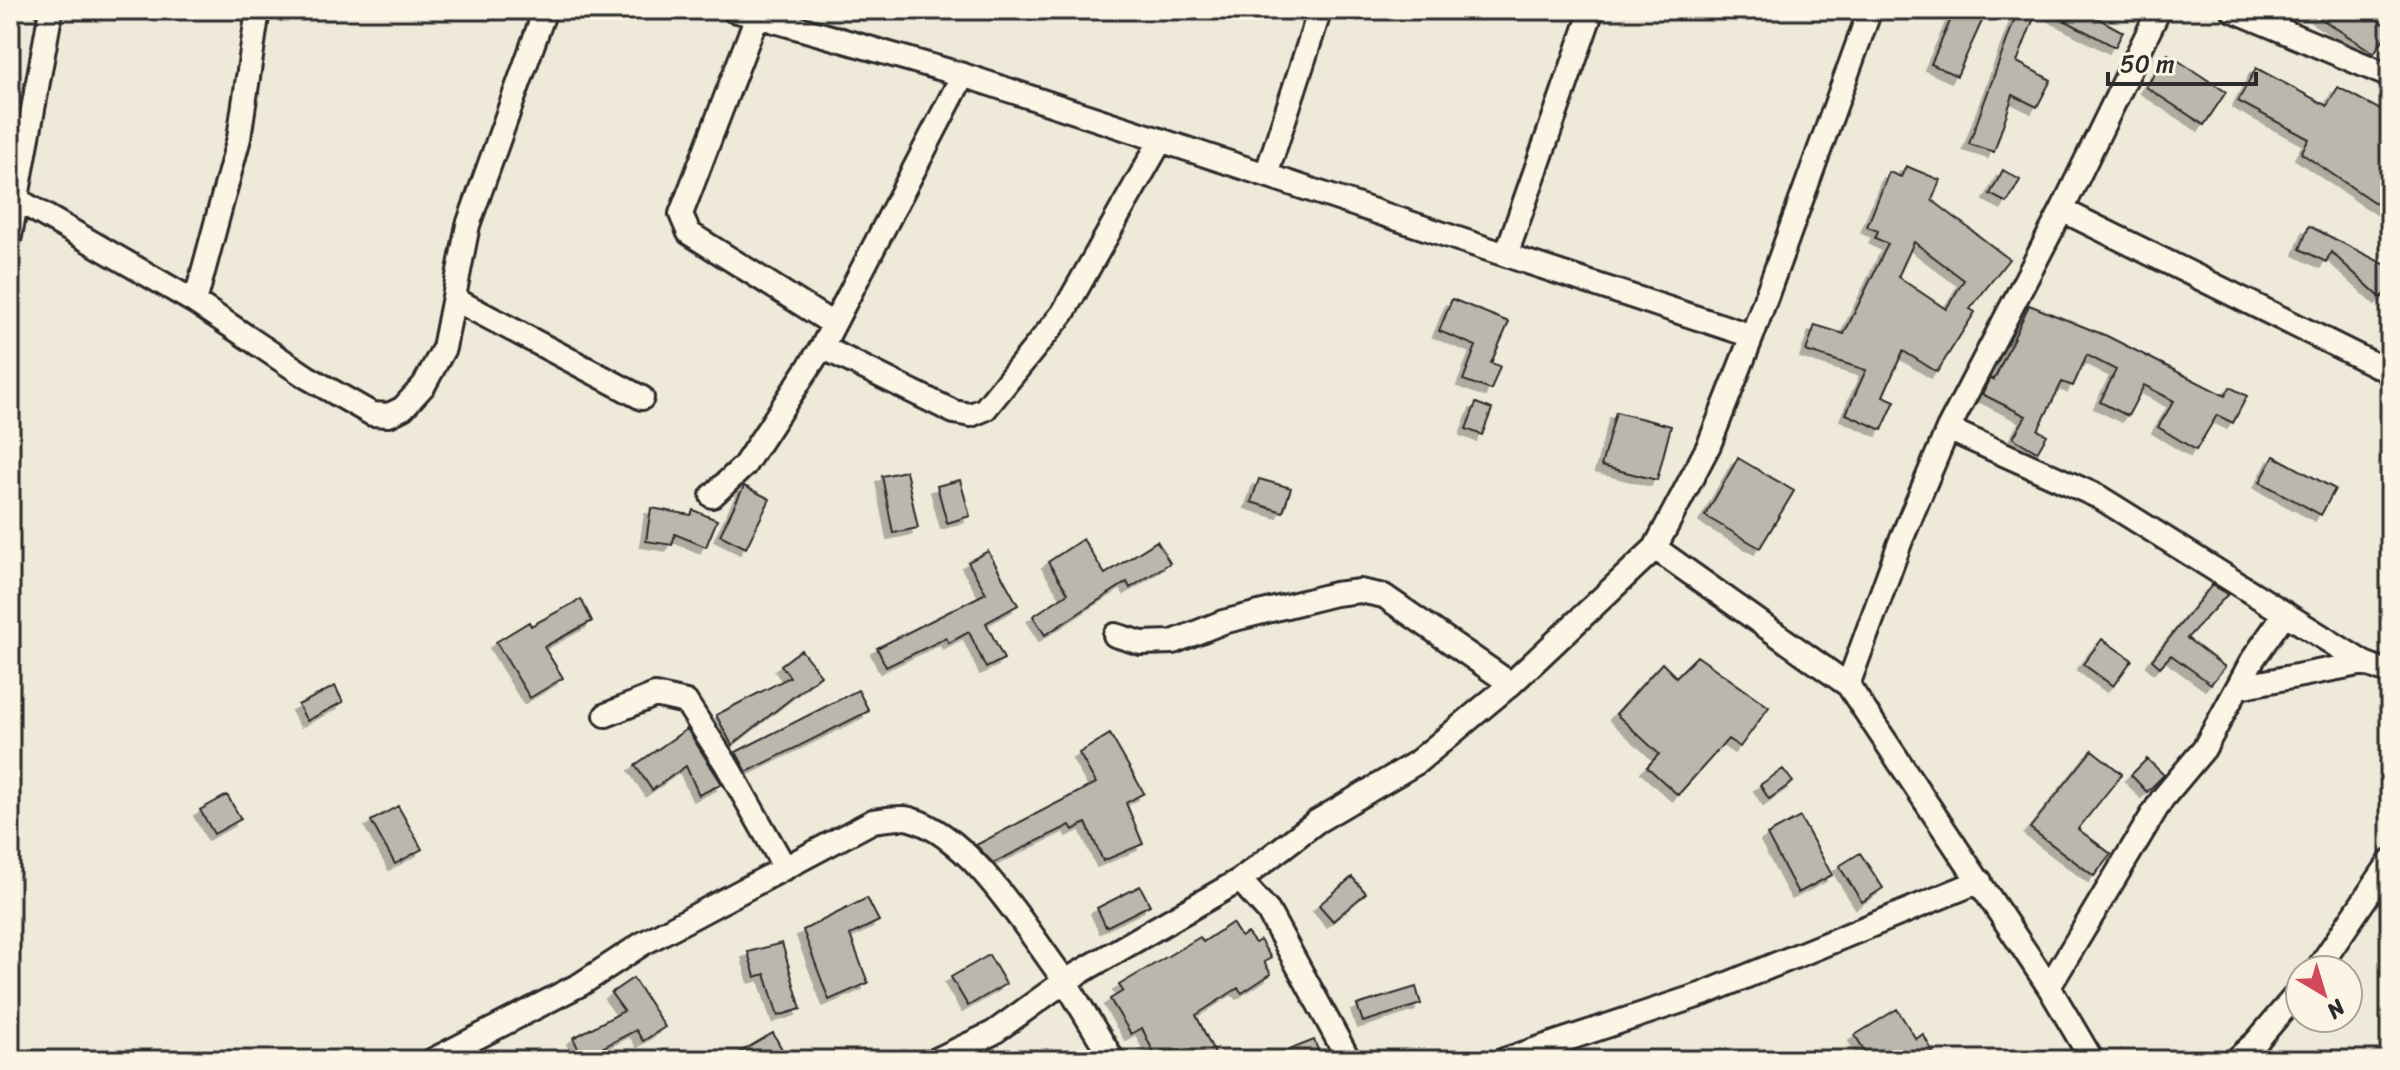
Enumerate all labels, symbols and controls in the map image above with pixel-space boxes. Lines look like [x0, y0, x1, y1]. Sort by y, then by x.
scale bar [2108, 36, 2256, 86]
text: 50 m [2120, 43, 2175, 85]
north arrow [2284, 954, 2364, 1034]
text: N [2317, 989, 2355, 1030]

